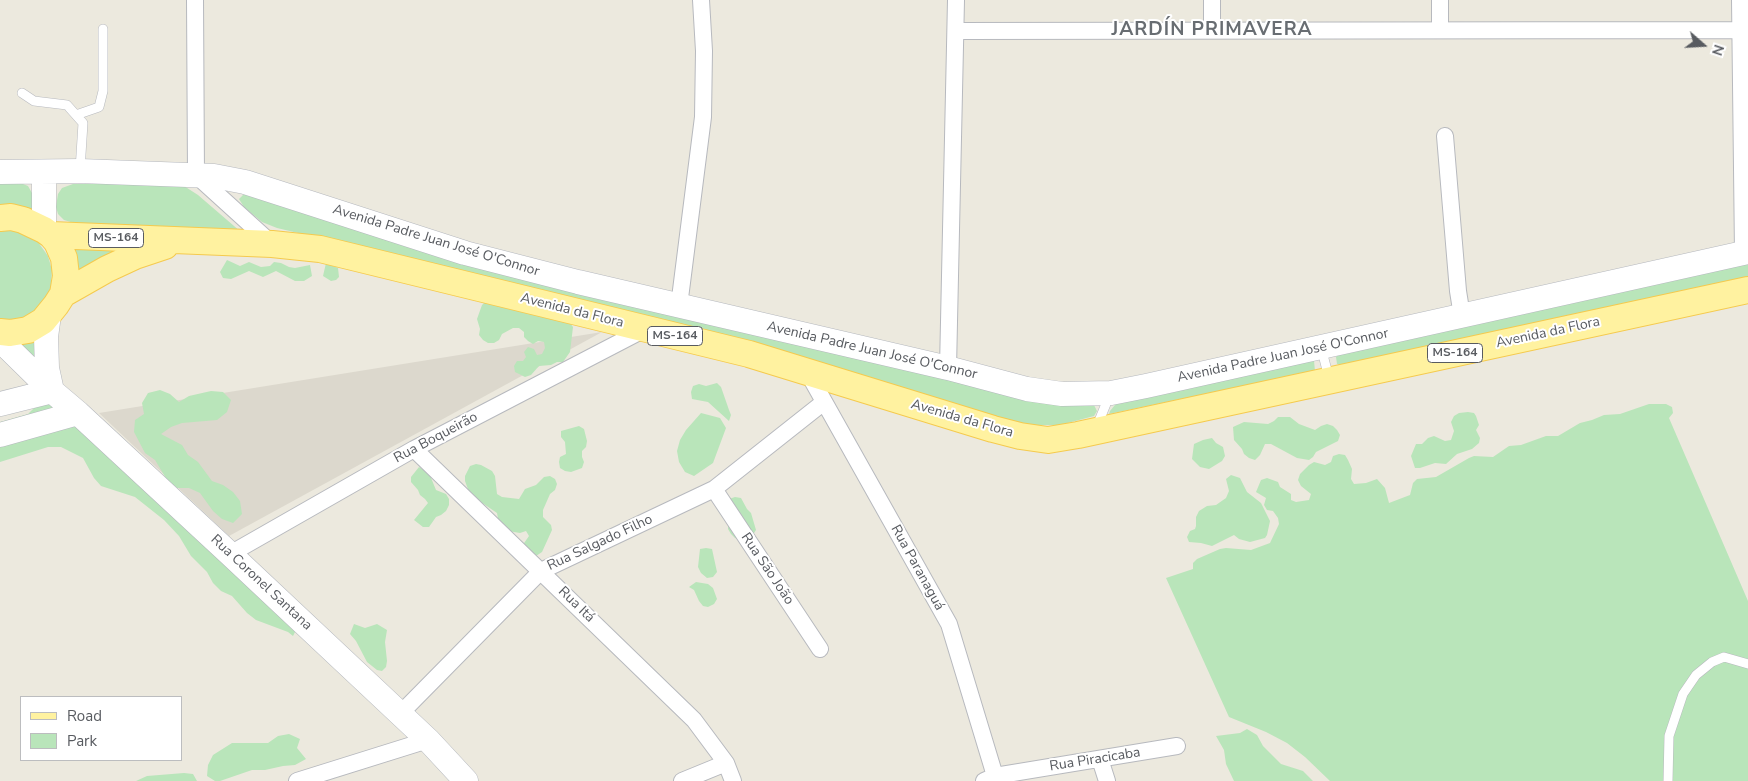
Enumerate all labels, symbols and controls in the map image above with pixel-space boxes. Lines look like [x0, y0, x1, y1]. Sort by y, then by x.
district label: JARDÍN PRIMAVERA [1109, 19, 1315, 41]
north arrow [1678, 20, 1728, 70]
text: N [1707, 42, 1728, 58]
street label: Avenida Padre Juan José O'Connor [330, 201, 542, 281]
road number: MS-164 [88, 228, 144, 248]
street label: Avenida da Flora [519, 290, 625, 332]
street label: Avenida da Flora [1494, 314, 1602, 352]
street label: Avenida Padre Juan José O'Connor [765, 319, 979, 383]
street label: Avenida Padre Juan José O'Connor [1176, 325, 1390, 387]
road number: MS-164 [648, 326, 702, 346]
road number: MS-164 [1428, 343, 1482, 362]
street label: Avenida da Flora [909, 396, 1015, 442]
street label: Rua Boqueirão [391, 409, 481, 467]
street label: Rua Salgado Filho [545, 511, 655, 575]
street label: Rua Paranaguá [887, 522, 947, 614]
street label: Rua São João [737, 530, 797, 608]
street label: Rua Coronel Santana [207, 532, 315, 634]
street label: Rua Itá [554, 584, 598, 626]
legend [20, 696, 182, 761]
text: Road [67, 706, 102, 726]
text: Park [67, 731, 97, 751]
street label: Rua Piracicaba [1048, 745, 1142, 775]

